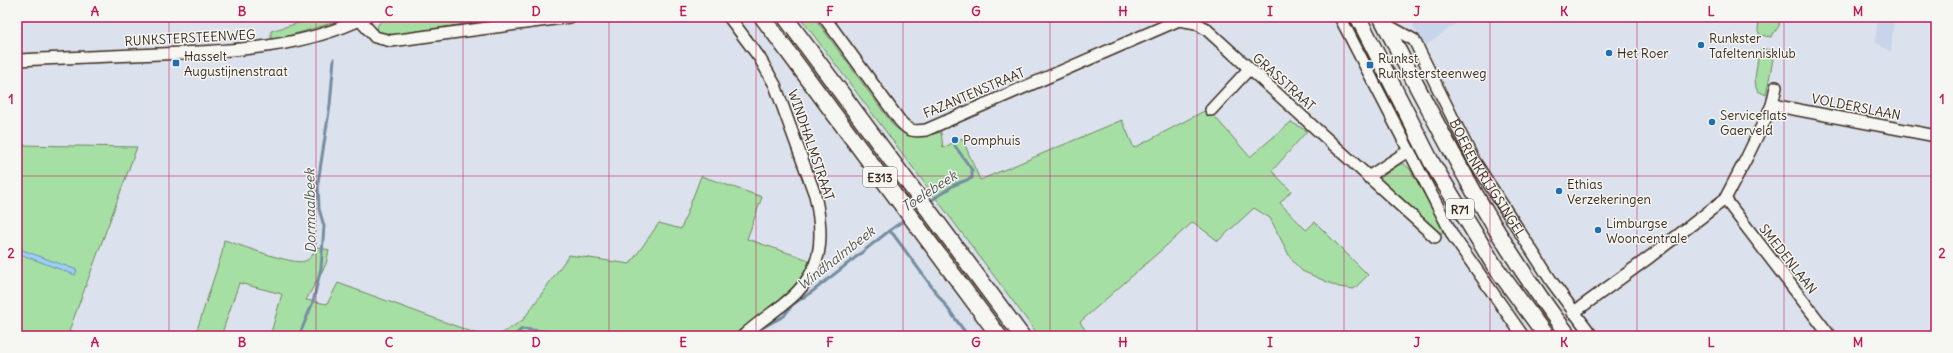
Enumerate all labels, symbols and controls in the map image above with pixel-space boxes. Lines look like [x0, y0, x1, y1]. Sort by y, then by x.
text: A [91, 3, 100, 20]
text: B [238, 3, 247, 20]
text: C [385, 3, 394, 20]
text: D [531, 3, 541, 20]
text: E [679, 3, 687, 20]
text: F [826, 3, 834, 20]
text: G [971, 3, 981, 20]
text: H [1118, 3, 1128, 20]
text: I [1267, 3, 1273, 20]
text: J [1414, 3, 1421, 20]
text: K [1560, 3, 1569, 20]
text: L [1707, 3, 1715, 20]
text: M [1853, 3, 1863, 20]
street label: RUNKSTERSTEENWEG [124, 26, 256, 50]
place label: Runkster Tafeltennisklub [1709, 30, 1796, 62]
marker: Runkster Tafeltennisklub [1696, 40, 1706, 50]
place label: Het Roer [1617, 45, 1669, 62]
place label: Hasselt Augustijnenstraat [184, 48, 288, 80]
marker: Het Roer [1604, 48, 1614, 58]
street label: GRASSTRAAT [1249, 49, 1319, 115]
place label: Runkst Runkstersteenweg [1378, 50, 1487, 82]
marker: Hasselt Augustijnenstraat [171, 58, 181, 68]
marker: Runkst Runkstersteenweg [1365, 60, 1375, 70]
street label: FAZANTENSTRAAT [921, 64, 1027, 122]
street label: WINDHALMSTRAAT [784, 87, 838, 203]
street label: VOLDERSLAAN [1810, 90, 1902, 124]
text: 1 [8, 91, 14, 108]
text: 1 [1939, 91, 1945, 108]
place label: Serviceflats Gaerveld [1720, 107, 1787, 139]
street label: BOERENKRIJGSINGEL [1446, 116, 1530, 241]
marker: Serviceflats Gaerveld [1707, 117, 1717, 127]
place label: Pomphuis [963, 132, 1021, 149]
marker: Pomphuis [950, 135, 960, 145]
water label: Toelebeek [898, 166, 961, 216]
road number: E313 [863, 167, 897, 187]
water label: Dormaalbeek [300, 168, 320, 254]
place label: Ethias Verzekeringen [1567, 176, 1651, 208]
marker: Ethias Verzekeringen [1554, 186, 1564, 196]
road number: R71 [1446, 199, 1474, 219]
place label: Limburgse Wooncentrale [1606, 215, 1687, 247]
street label: SMEDENLAAN [1755, 221, 1821, 297]
water label: Windhalmbeek [794, 222, 879, 294]
marker: Limburgse Wooncentrale [1593, 225, 1603, 235]
text: 2 [7, 245, 15, 262]
text: 2 [1938, 245, 1946, 262]
text: A [91, 334, 100, 351]
text: B [238, 334, 247, 351]
text: C [385, 334, 394, 351]
text: D [531, 334, 541, 351]
text: E [679, 334, 687, 351]
text: F [826, 334, 834, 351]
text: G [971, 334, 981, 351]
text: H [1118, 334, 1128, 351]
text: I [1267, 334, 1273, 351]
text: J [1414, 334, 1421, 351]
text: K [1560, 334, 1569, 351]
text: L [1707, 334, 1715, 351]
text: M [1853, 334, 1863, 351]

